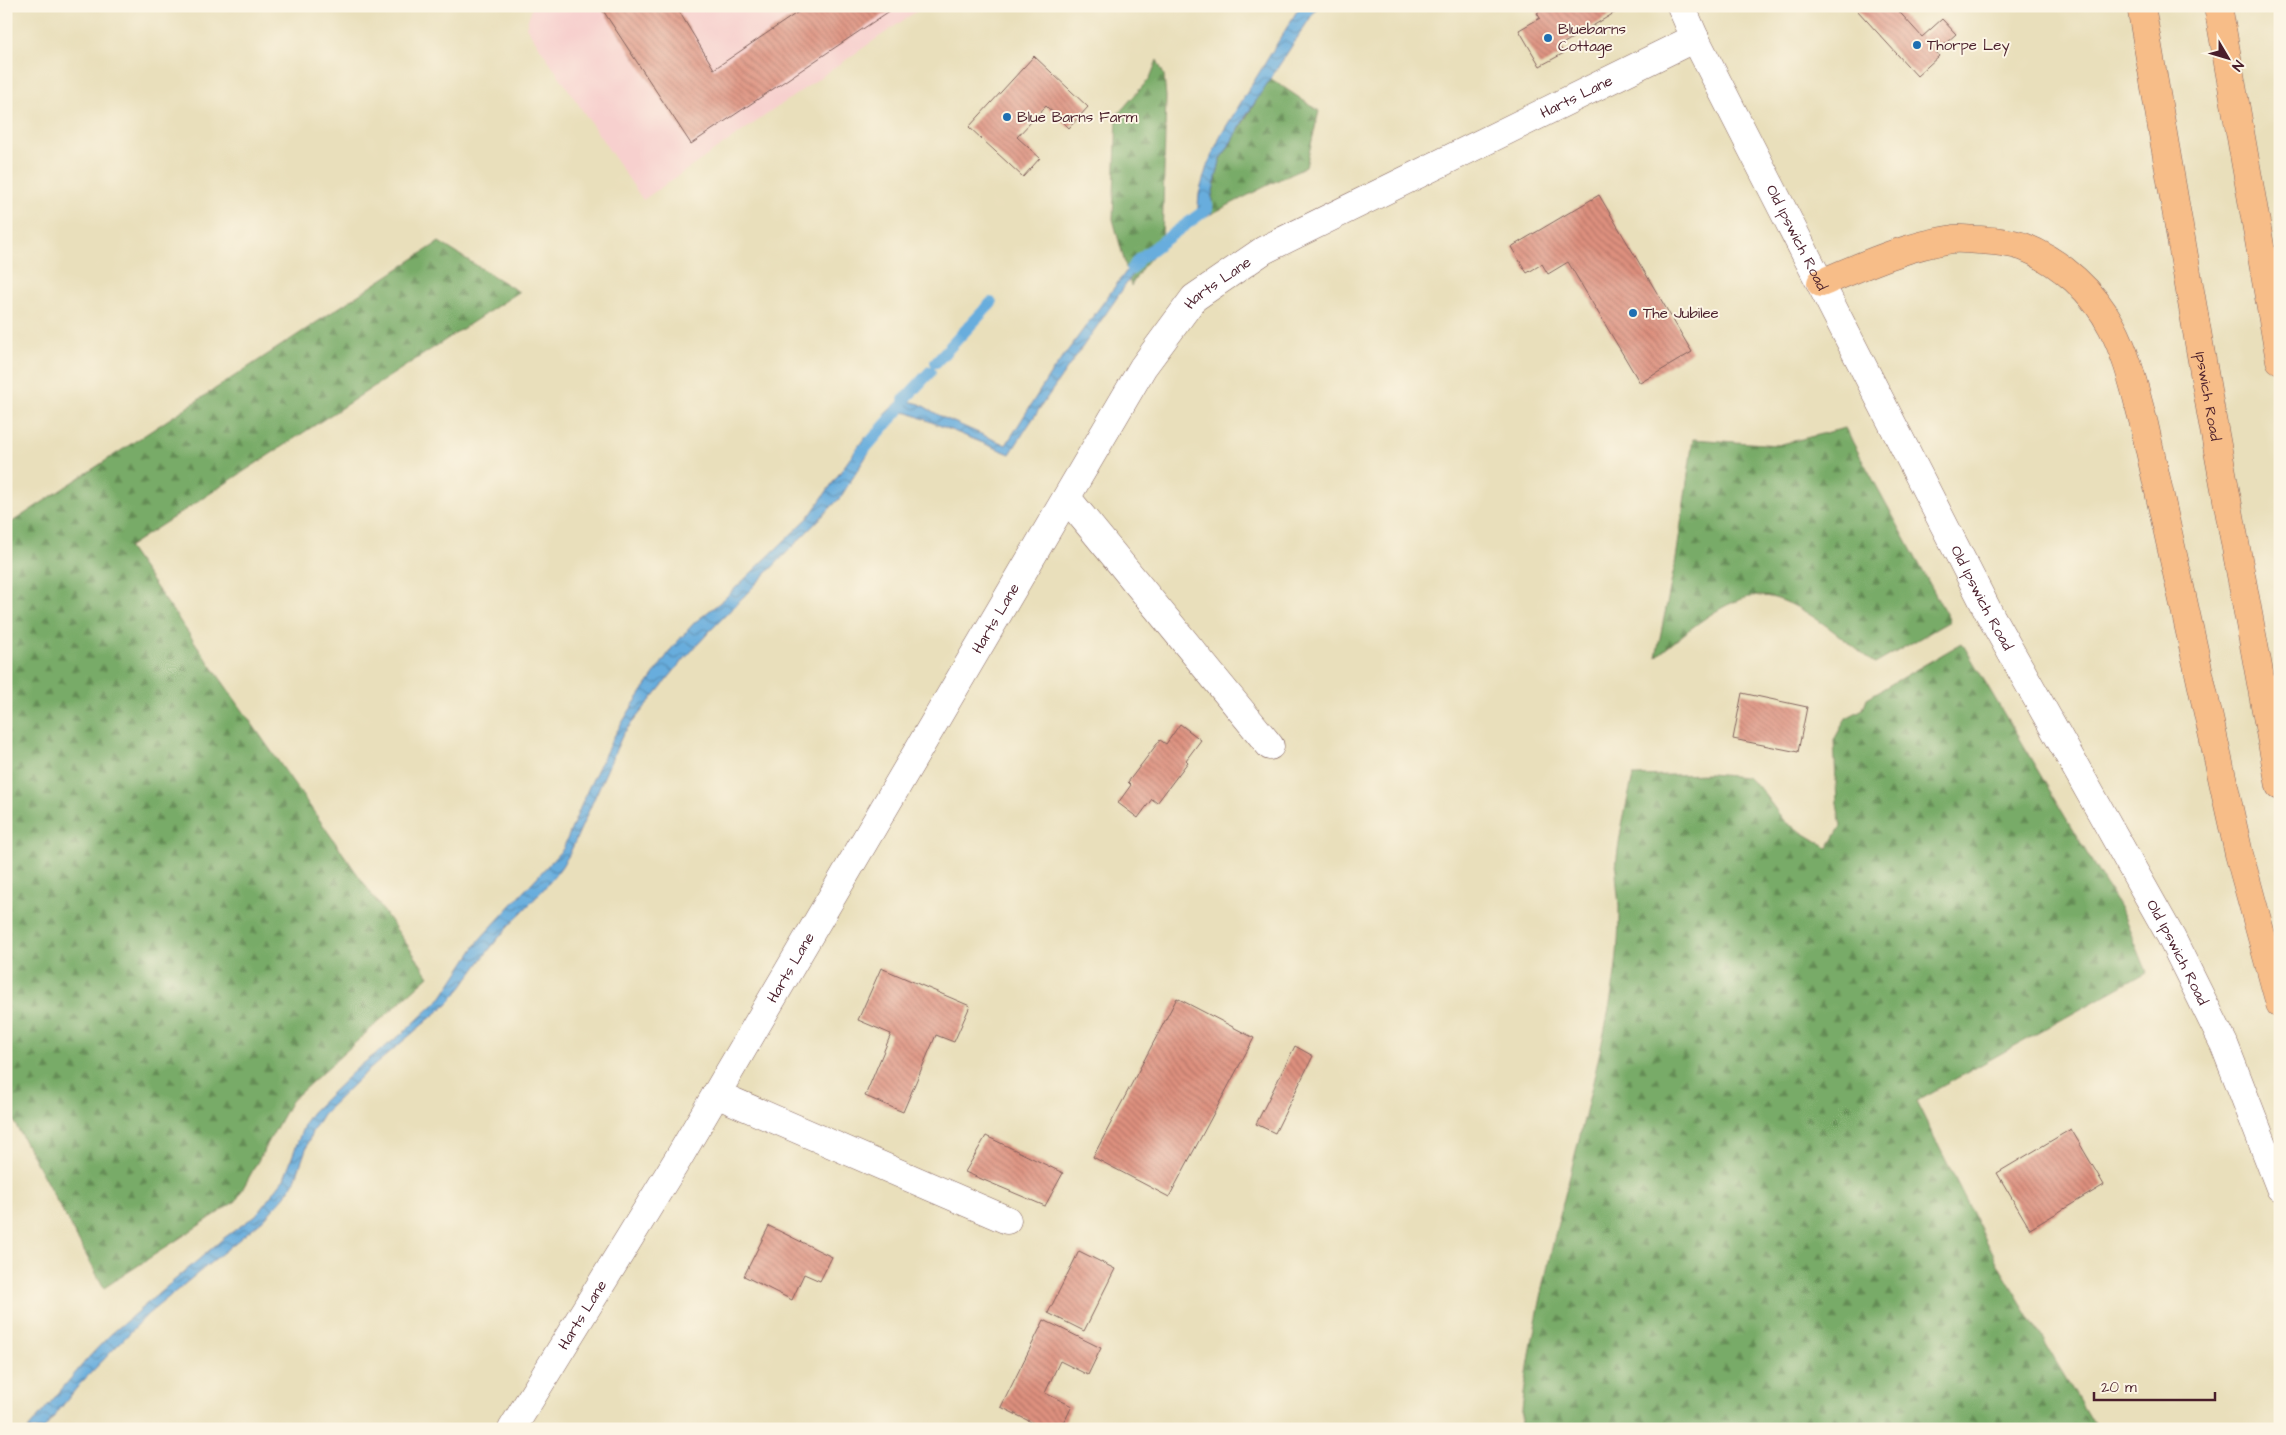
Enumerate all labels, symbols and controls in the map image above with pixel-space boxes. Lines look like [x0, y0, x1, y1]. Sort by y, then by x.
place label: Bluebarns Cottage [1558, 19, 1627, 58]
marker: Bluebarns Cottage [1542, 32, 1554, 44]
north arrow [2204, 32, 2254, 82]
place label: Thorpe Ley [1927, 35, 2010, 57]
marker: Thorpe Ley [1911, 39, 1923, 51]
text: N [2227, 56, 2248, 75]
street label: Harts Lane [1536, 70, 1616, 123]
place label: Blue Barns Farm [1017, 107, 1138, 128]
marker: Blue Barns Farm [1001, 111, 1013, 123]
street label: Old Ipswich Road [1761, 181, 1833, 294]
street label: Harts Lane [1179, 251, 1255, 313]
place label: The Jubilee [1643, 303, 1719, 324]
marker: The Jubilee [1627, 307, 1639, 319]
street label: Ipswich Road [2190, 350, 2226, 443]
street label: Old Ipswich Road [1946, 542, 2019, 654]
street label: Harts Lane [967, 579, 1024, 657]
street label: Old Ipswich Road [2142, 896, 2214, 1009]
street label: Harts Lane [762, 928, 819, 1007]
street label: Harts Lane [553, 1276, 612, 1354]
scale bar [2094, 1370, 2215, 1402]
text: 20 m [2101, 1377, 2137, 1398]

